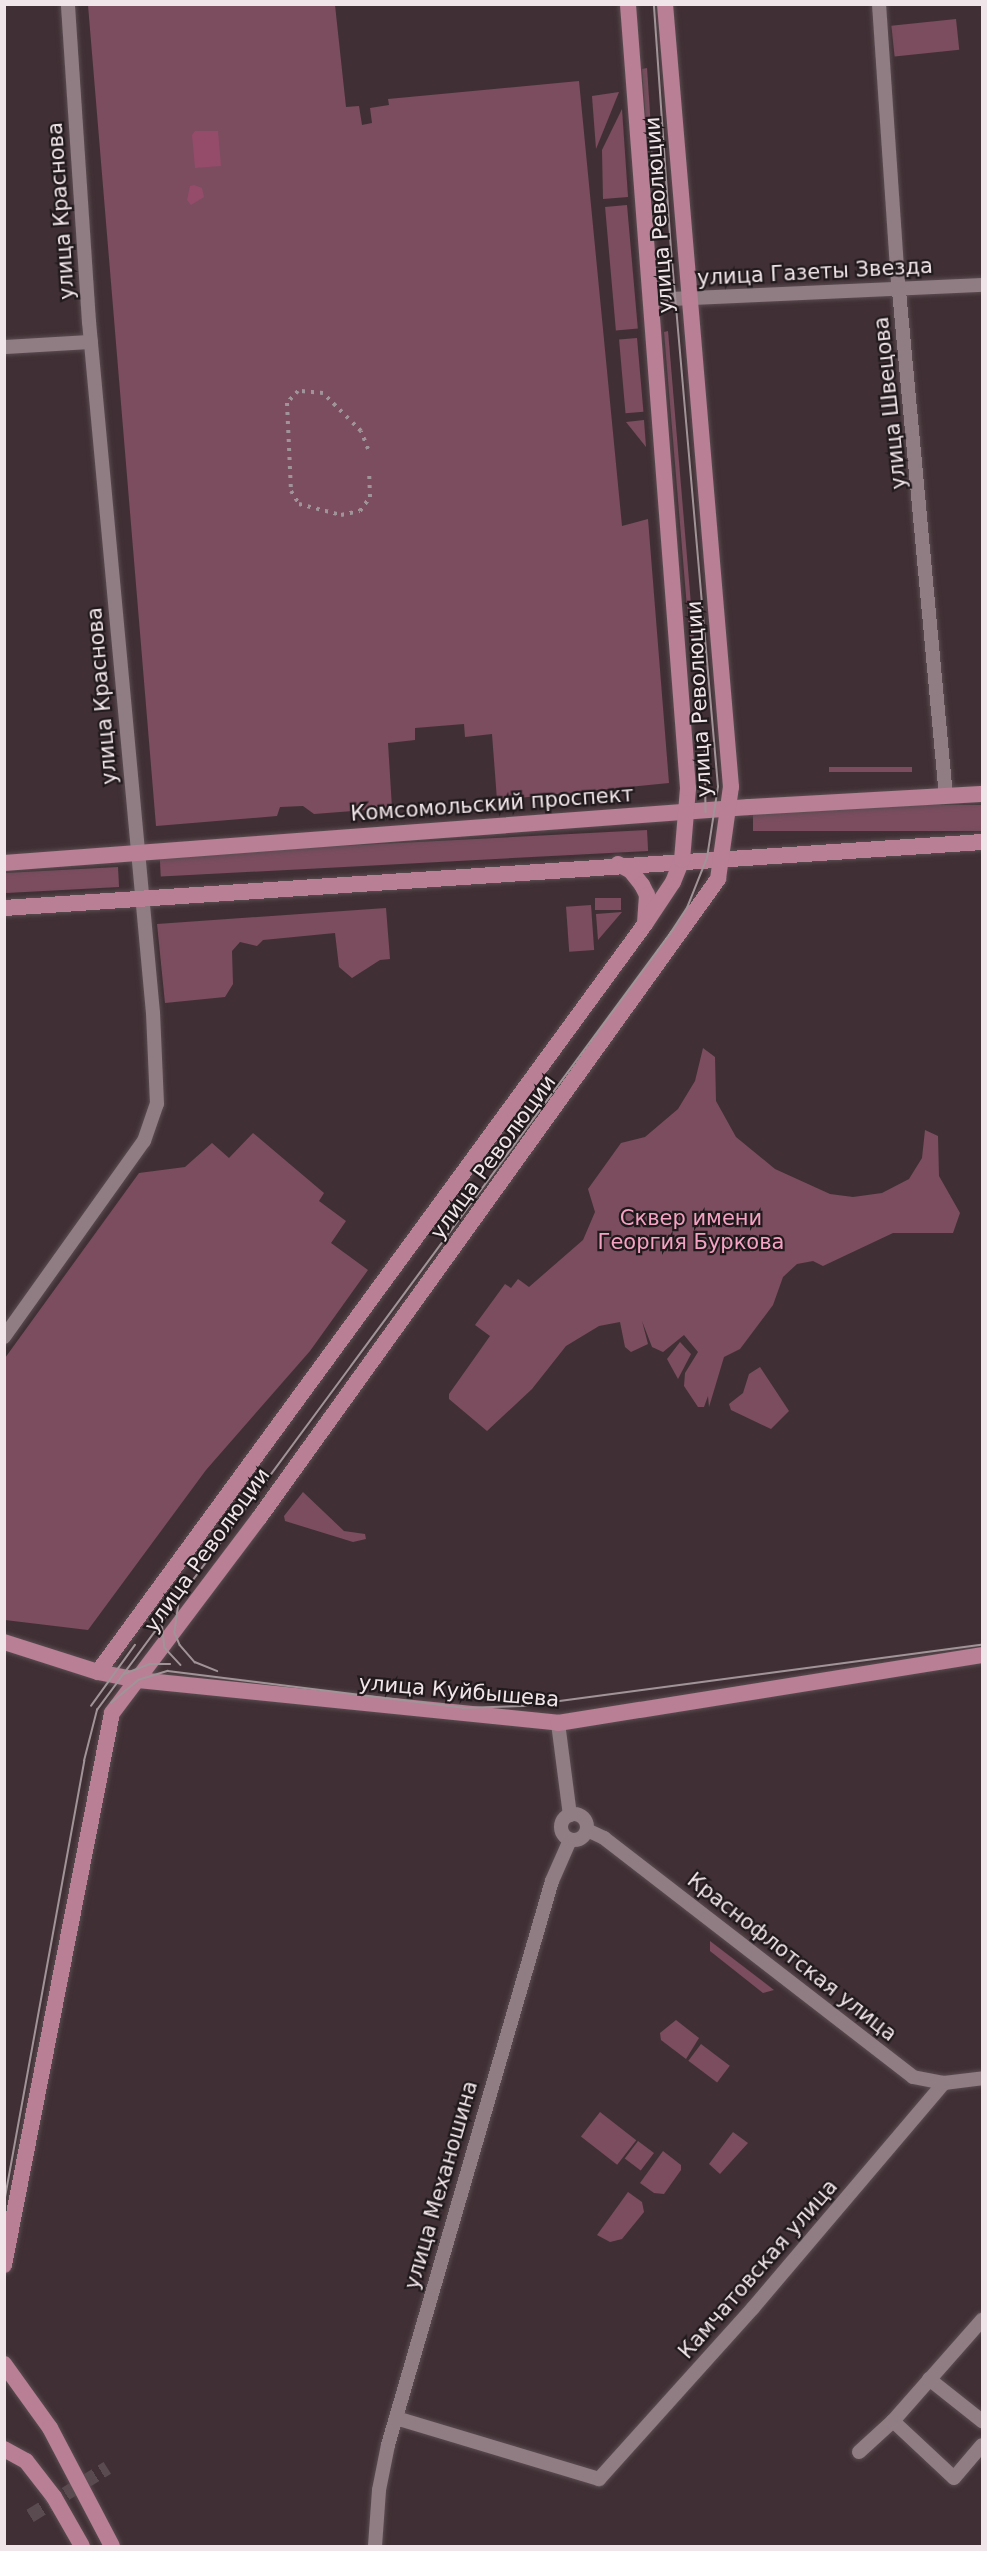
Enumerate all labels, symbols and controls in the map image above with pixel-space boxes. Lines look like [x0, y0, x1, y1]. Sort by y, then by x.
street label: улица Революции [640, 116, 678, 314]
street label: улица Краснова [42, 121, 80, 301]
street label: улица Газеты Звезда [697, 253, 933, 291]
street label: улица Швецова [868, 315, 912, 491]
street label: улица Революции [681, 600, 717, 798]
street label: улица Краснова [82, 606, 122, 786]
street label: Комсомольский проспект [350, 782, 634, 826]
street label: улица Революции [425, 1070, 561, 1244]
park label: Сквер имени Георгия Буркова [598, 1205, 784, 1255]
street label: улица Революции [139, 1463, 275, 1637]
street label: улица Куйбышева [358, 1670, 560, 1712]
street label: Краснофлотская улица [682, 1867, 902, 2047]
street label: улица Механошина [399, 2078, 483, 2292]
street label: Камчатовская улица [673, 2174, 843, 2364]

